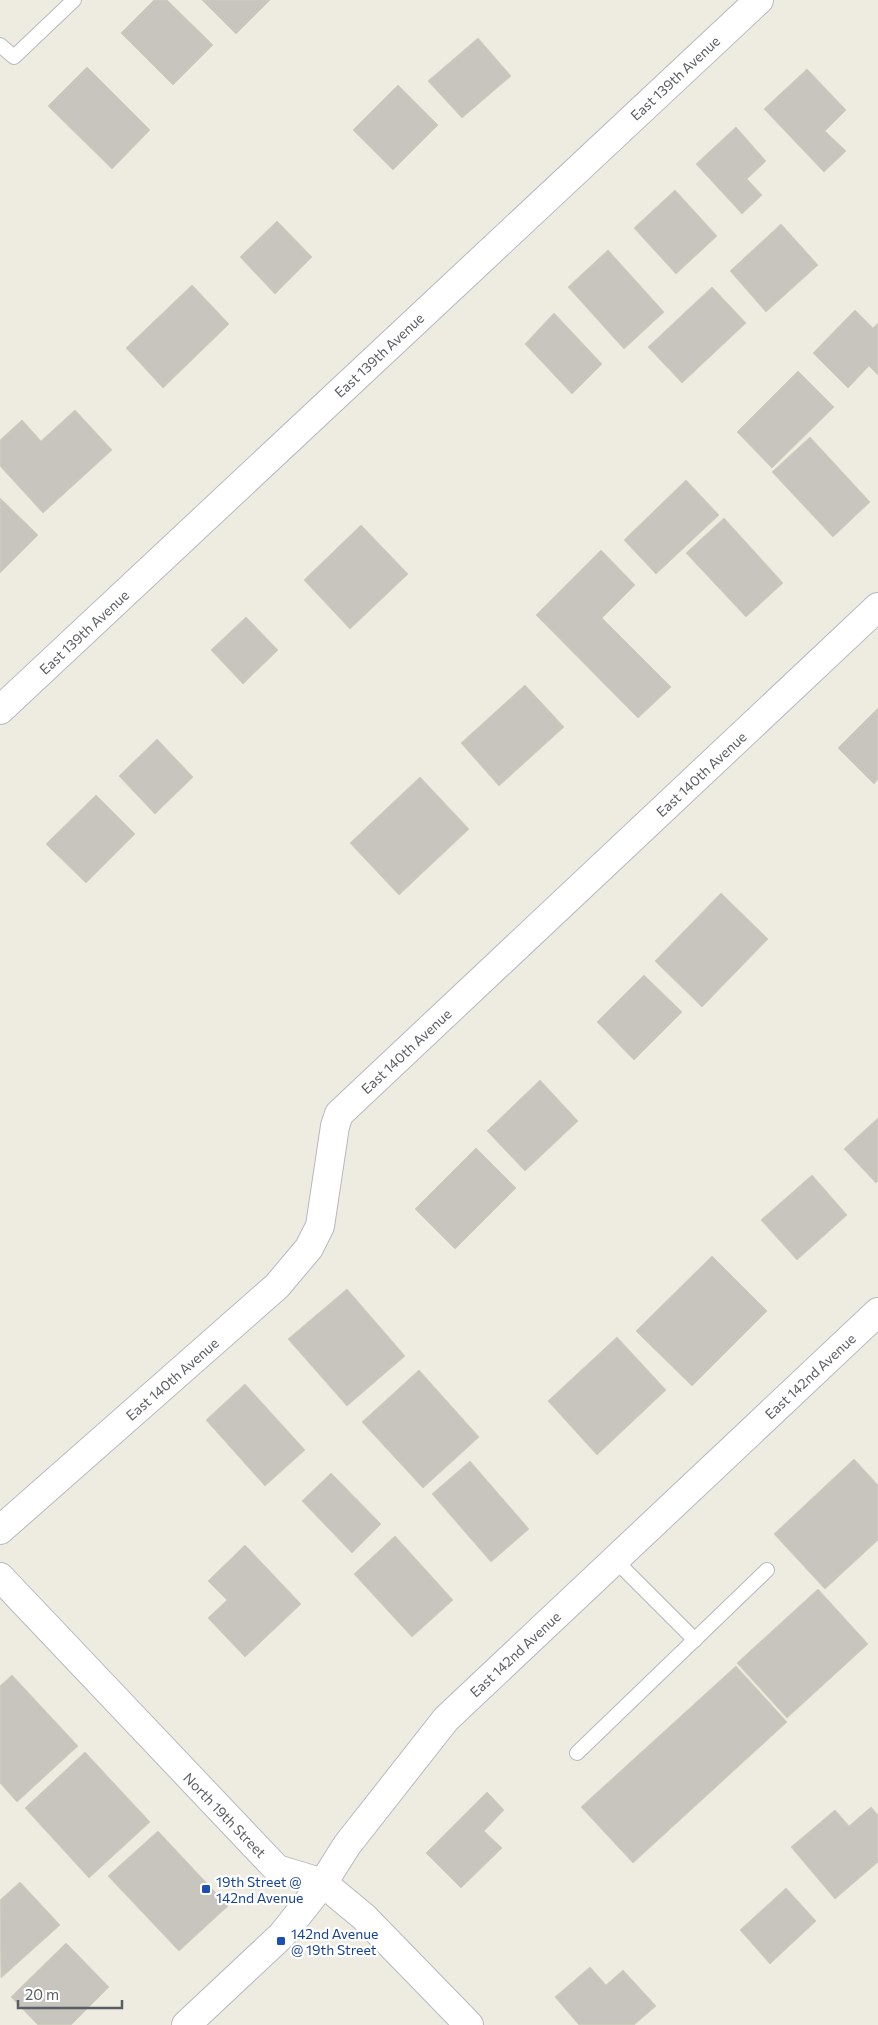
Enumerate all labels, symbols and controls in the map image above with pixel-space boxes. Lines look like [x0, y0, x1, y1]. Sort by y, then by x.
street label: East 139th Avenue [627, 32, 723, 124]
street label: East 139th Avenue [331, 309, 427, 401]
street label: East 139th Avenue [36, 586, 132, 678]
street label: East 140th Avenue [652, 728, 750, 820]
street label: East 140th Avenue [357, 1005, 455, 1097]
street label: East 142nd Avenue [761, 1330, 859, 1422]
street label: East 140th Avenue [122, 1334, 222, 1424]
street label: East 142nd Avenue [466, 1608, 564, 1700]
street label: North 19th Street [180, 1769, 270, 1861]
place label: 19th Street @ 142nd Avenue [216, 1873, 303, 1906]
marker: 19th Street @ 142nd Avenue [200, 1883, 212, 1895]
place label: 142nd Avenue @ 19th Street [291, 1925, 378, 1958]
marker: 142nd Avenue @ 19th Street [275, 1935, 287, 1947]
scale bar [18, 1978, 121, 2010]
text: 20 m [25, 1985, 59, 2003]

